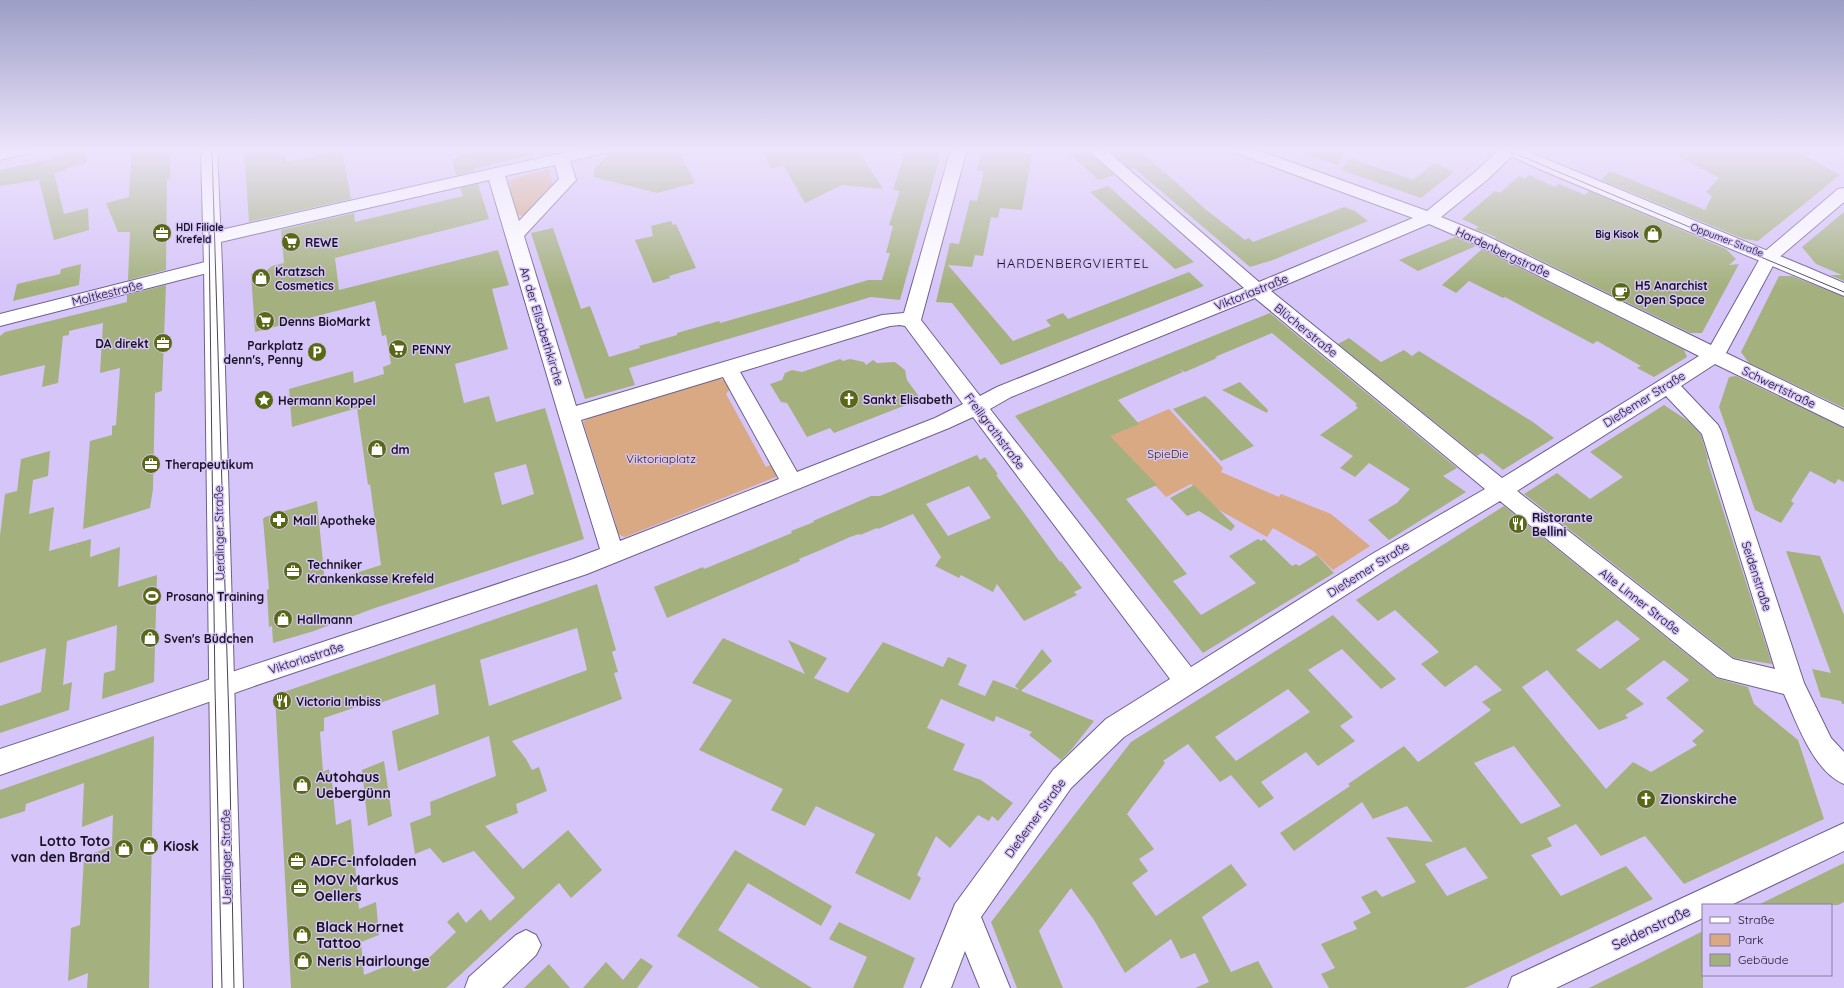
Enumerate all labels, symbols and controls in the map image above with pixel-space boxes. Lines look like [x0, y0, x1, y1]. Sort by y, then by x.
street label: Oppumer Straße [1689, 220, 1766, 260]
place label: HDI Filiale Krefeld [176, 221, 224, 246]
office icon: HDI Filiale Krefeld [151, 222, 173, 244]
shop icon: Big Kisok [1642, 223, 1664, 245]
street label: Hardenbergstraße [1453, 224, 1553, 281]
place label: Big Kisok [1595, 228, 1639, 241]
supermarket icon: REWE [280, 231, 302, 253]
place label: REWE [305, 235, 338, 250]
district label: HARDENBERGVIERTEL [997, 255, 1149, 271]
place label: Kratzsch Cosmetics [275, 264, 334, 293]
street label: An der Elisabethkirche [517, 265, 567, 387]
shop icon: Kratzsch Cosmetics [250, 267, 272, 289]
street label: Viktoriastraße [1212, 270, 1290, 314]
street label: Moltkestraße [70, 277, 144, 309]
place label: H5 Anarchist Open Space [1635, 278, 1708, 307]
cafe icon: H5 Anarchist Open Space [1610, 281, 1632, 303]
street label: Blücherstraße [1271, 300, 1341, 360]
supermarket icon: Denns BioMarkt [254, 310, 276, 332]
place label: Denns BioMarkt [279, 314, 371, 329]
office icon: DA direkt [152, 332, 174, 354]
place label: DA direkt [95, 336, 149, 351]
place label: Parkplatz denn's, Penny [224, 338, 303, 367]
supermarket icon: PENNY [387, 338, 409, 360]
parking icon: Parkplatz denn's, Penny [306, 341, 328, 363]
place label: PENNY [412, 342, 451, 357]
street label: Schwertstraße [1740, 363, 1818, 411]
street label: Dießemer Straße [1600, 368, 1688, 430]
church icon: Sankt Elisabeth [838, 388, 860, 410]
place icon: Hermann Koppel [253, 389, 275, 411]
street label: Freiligrathstraße [962, 390, 1029, 472]
place label: Sankt Elisabeth [863, 392, 953, 407]
place label: Hermann Koppel [278, 393, 376, 408]
shop icon: dm [366, 438, 388, 460]
place label: dm [391, 442, 410, 457]
park label: SpieDie [1147, 446, 1189, 461]
park label: Viktoriaplatz [626, 451, 696, 466]
office icon: Therapeutikum [140, 453, 162, 475]
place label: Therapeutikum [165, 457, 254, 472]
street label: Uerdinger Straße [211, 485, 227, 581]
pharmacy icon: Mall Apotheke [268, 509, 290, 531]
place label: Ristorante Bellini [1532, 510, 1593, 539]
place label: Mall Apotheke [293, 513, 376, 528]
restaurant icon: Ristorante Bellini [1507, 513, 1529, 535]
street label: Dießemer Straße [1324, 538, 1412, 600]
street label: Seidenstraße [1739, 539, 1775, 613]
place label: Techniker Krankenkasse Krefeld [307, 557, 434, 586]
office icon: Techniker Krankenkasse Krefeld [282, 560, 304, 582]
street label: Alte Linner Straße [1597, 565, 1684, 637]
sports icon: Prosano Training [141, 585, 163, 607]
place label: Prosano Training [166, 589, 264, 604]
shop icon: Hallmann [272, 608, 294, 630]
place label: Hallmann [297, 612, 353, 627]
shop icon: Sven's Büdchen [139, 627, 161, 649]
place label: Sven's Büdchen [164, 631, 254, 646]
street label: Viktoriastraße [267, 639, 346, 677]
restaurant icon: Victoria Imbiss [271, 690, 293, 712]
place label: Victoria Imbiss [296, 694, 381, 709]
place label: Autohaus Uebergünn [316, 768, 391, 802]
shop icon: Autohaus Uebergünn [291, 774, 313, 796]
street label: Dießemer Straße [1001, 775, 1069, 861]
church icon: Zionskirche [1635, 788, 1657, 810]
place label: Zionskirche [1660, 790, 1737, 808]
street label: Uerdinger Straße [218, 809, 234, 905]
place label: Lotto Toto van den Brand [11, 832, 110, 866]
shop icon: Kiosk [138, 835, 160, 857]
place label: Kiosk [163, 837, 199, 855]
shop icon: Lotto Toto van den Brand [113, 838, 135, 860]
office icon: ADFC-Infoladen [286, 850, 308, 872]
place label: ADFC-Infoladen [311, 852, 417, 870]
place label: MOV Markus Oellers [314, 871, 399, 905]
office icon: MOV Markus Oellers [289, 877, 311, 899]
street label: Seidenstraße [1609, 902, 1693, 954]
legend [1702, 904, 1832, 976]
text: Straße [1738, 912, 1775, 927]
place label: Black Hornet Tattoo [316, 918, 404, 952]
shop icon: Black Hornet Tattoo [291, 924, 313, 946]
text: Park [1738, 932, 1763, 947]
shop icon: Neris Hairlounge [292, 950, 314, 972]
place label: Neris Hairlounge [317, 952, 430, 970]
text: Gebäude [1738, 952, 1789, 967]

